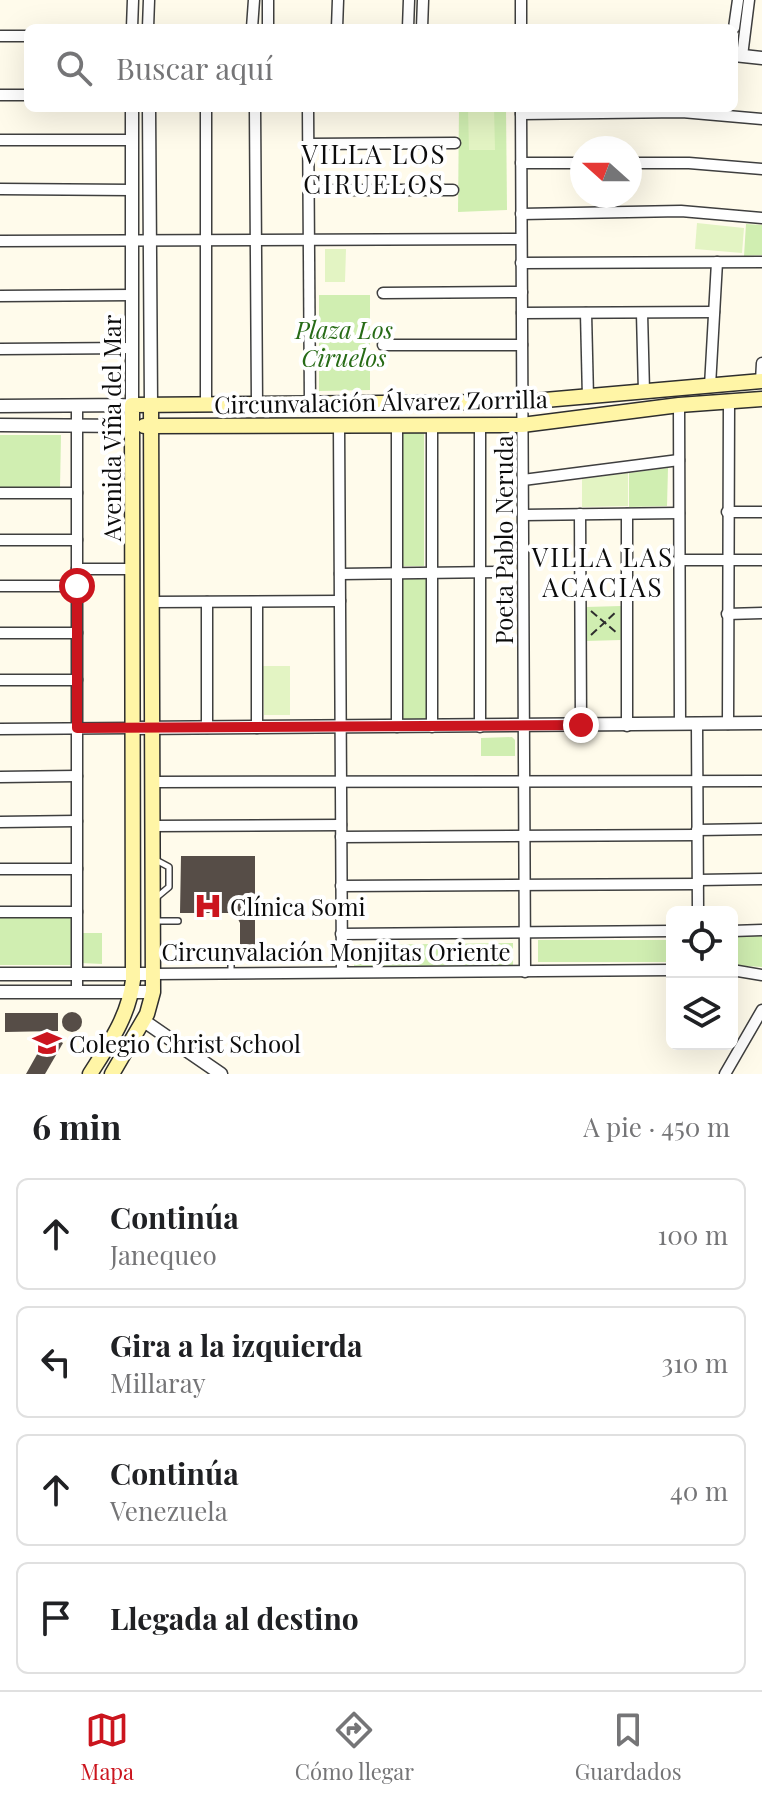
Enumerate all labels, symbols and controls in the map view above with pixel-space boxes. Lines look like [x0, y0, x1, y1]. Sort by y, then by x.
search box [24, 24, 738, 112]
icon: search [52, 46, 96, 90]
text: Buscar aquí [116, 48, 273, 88]
district label: VILLA LOS CIRUELOS [300, 136, 447, 201]
north arrow [570, 136, 642, 208]
park label: Plaza Los Ciruelos [294, 313, 393, 373]
street label: Avenida Viña del Mar [95, 314, 127, 542]
street label: Circunvalación Álvarez Zorrilla [214, 382, 548, 420]
street label: Poeta Pablo Neruda [487, 435, 519, 645]
district label: VILLA LAS ACACIAS [531, 539, 674, 604]
route start [59, 568, 95, 604]
route end [563, 707, 599, 743]
place label: Clínica Somi [230, 890, 366, 922]
hospital icon: Clínica Somi [193, 891, 223, 921]
map controls [666, 906, 738, 1050]
button: locate [666, 906, 738, 978]
street label: Circunvalación Monjitas Oriente [161, 935, 511, 967]
button: layers [666, 978, 738, 1050]
place label: Colegio Christ School [69, 1027, 301, 1059]
school or university icon: Colegio Christ School [32, 1028, 62, 1058]
text: 6 min [32, 1103, 121, 1149]
text: A pie · 450 m [583, 1109, 730, 1144]
text: Continúa [110, 1197, 239, 1237]
icon: ahead [34, 1212, 78, 1256]
text: 100 m [658, 1217, 728, 1252]
text: Janequeo [110, 1237, 217, 1272]
text: Gira a la izquierda [110, 1325, 363, 1365]
icon: left [34, 1340, 78, 1384]
text: 310 m [661, 1345, 728, 1380]
text: Millaray [110, 1365, 206, 1400]
text: Continúa [110, 1453, 239, 1493]
icon: ahead [34, 1468, 78, 1512]
text: 40 m [670, 1473, 728, 1508]
text: Venezuela [110, 1493, 228, 1528]
icon: arrive [34, 1596, 78, 1640]
text: Llegada al destino [110, 1598, 359, 1638]
tab: Mapa [80, 1708, 134, 1786]
tab: Cómo llegar [295, 1708, 414, 1786]
tab: Guardados [575, 1708, 682, 1786]

